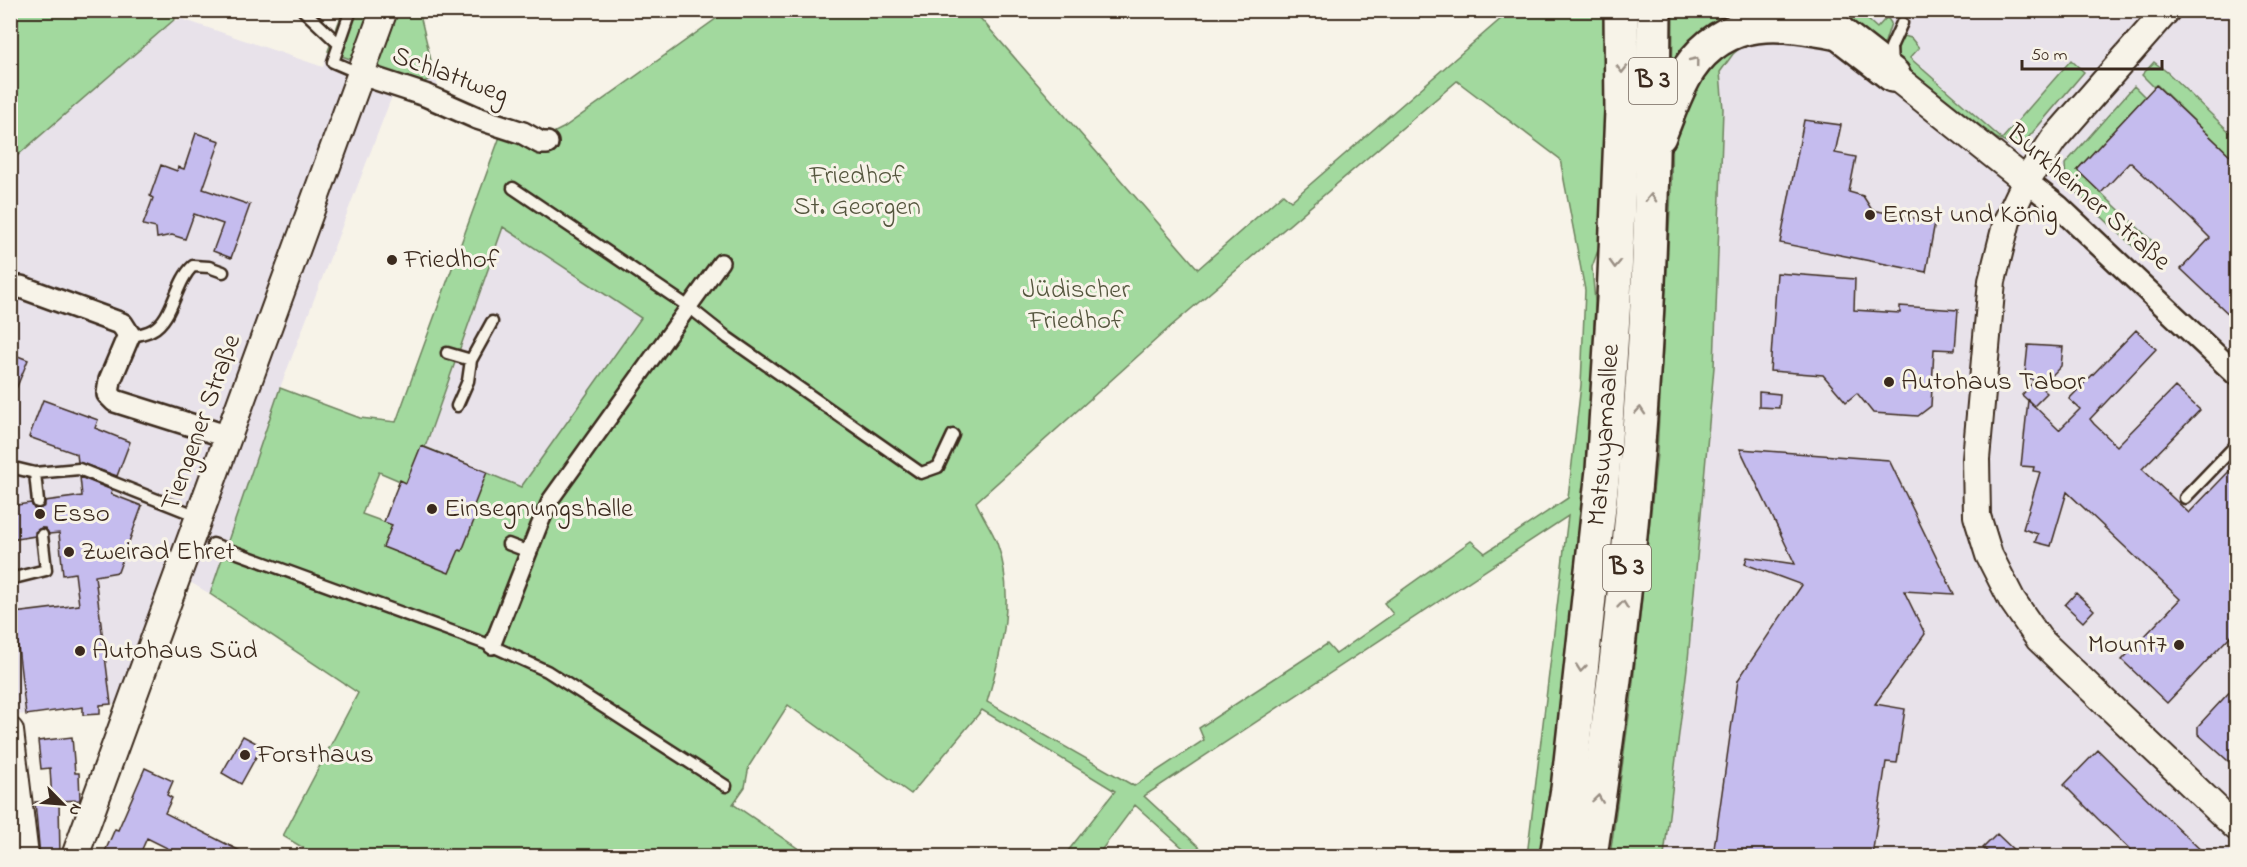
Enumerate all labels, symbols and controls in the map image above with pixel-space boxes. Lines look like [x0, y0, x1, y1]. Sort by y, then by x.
scale bar [2022, 33, 2162, 71]
street label: Schlattweg [386, 37, 514, 115]
text: 50 m [2031, 43, 2068, 69]
one-way arrow [1688, 57, 1699, 68]
road number: B 3 [1629, 58, 1677, 104]
one-way arrow [1616, 64, 1628, 73]
street label: Burkheimer Straße [1996, 115, 2180, 281]
park label: Friedhof St. Georgen [793, 157, 921, 227]
one-way arrow [1645, 194, 1657, 203]
place label: Ernst und König [1882, 196, 2058, 235]
marker: Ernst und König [1863, 208, 1877, 222]
place label: Friedhof [403, 241, 500, 280]
marker: Friedhof [385, 253, 399, 267]
one-way arrow [1609, 259, 1622, 268]
park label: Jüdischer Friedhof [1022, 271, 1130, 341]
street label: Tiengener Straße [152, 328, 252, 517]
street label: Matsuyamaallee [1578, 342, 1631, 528]
place label: Autohaus Tabor [1901, 363, 2086, 402]
marker: Autohaus Tabor [1882, 375, 1896, 389]
one-way arrow [1634, 406, 1647, 415]
place label: Einsegnungshalle [444, 490, 634, 529]
place label: Esso [52, 495, 110, 534]
marker: Einsegnungshalle [425, 502, 439, 516]
marker: Esso [33, 507, 47, 521]
place label: Zweirad Ehret [81, 533, 235, 572]
marker: Zweirad Ehret [62, 545, 76, 559]
road number: B 3 [1603, 545, 1651, 591]
one-way arrow [1616, 601, 1629, 610]
place label: Mount7 [2088, 626, 2167, 665]
place label: Autohaus Süd [92, 632, 257, 671]
marker: Mount7 [2172, 638, 2186, 652]
marker: Autohaus Süd [73, 644, 87, 658]
one-way arrow [1575, 664, 1588, 673]
place label: Forsthaus [256, 736, 374, 775]
marker: Forsthaus [238, 748, 252, 762]
north arrow [33, 774, 93, 834]
one-way arrow [1592, 794, 1604, 803]
text: N [62, 800, 88, 820]

